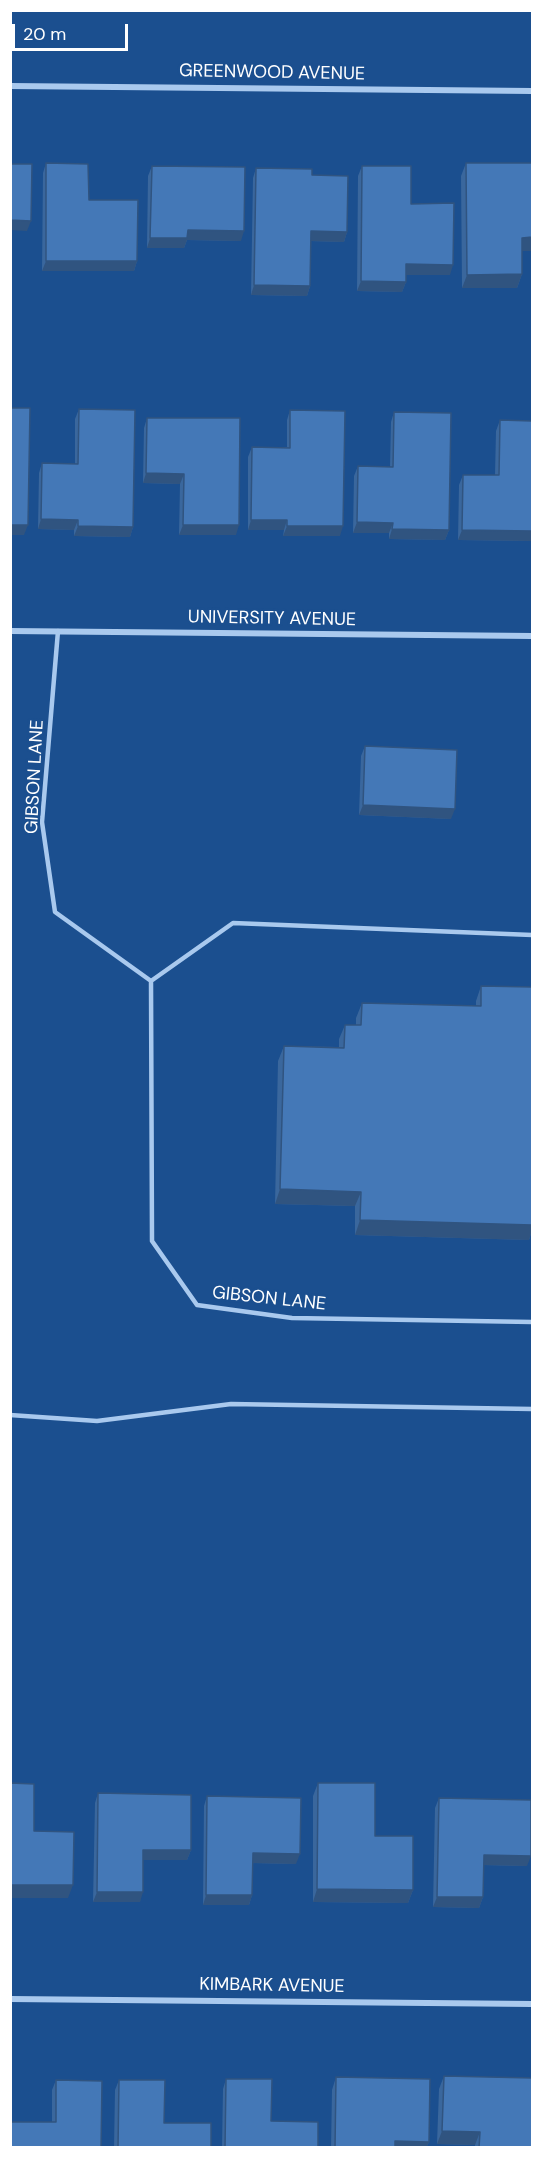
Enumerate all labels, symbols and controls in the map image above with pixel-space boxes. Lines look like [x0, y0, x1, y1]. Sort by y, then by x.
scale bar [15, 12, 130, 50]
text: 20 m [23, 22, 66, 46]
street label: GREENWOOD AVENUE [179, 61, 365, 85]
street label: UNIVERSITY AVENUE [188, 607, 356, 631]
street label: GIBSON LANE [21, 719, 49, 835]
street label: GIBSON LANE [211, 1282, 327, 1316]
street label: KIMBARK AVENUE [199, 1974, 345, 1998]

